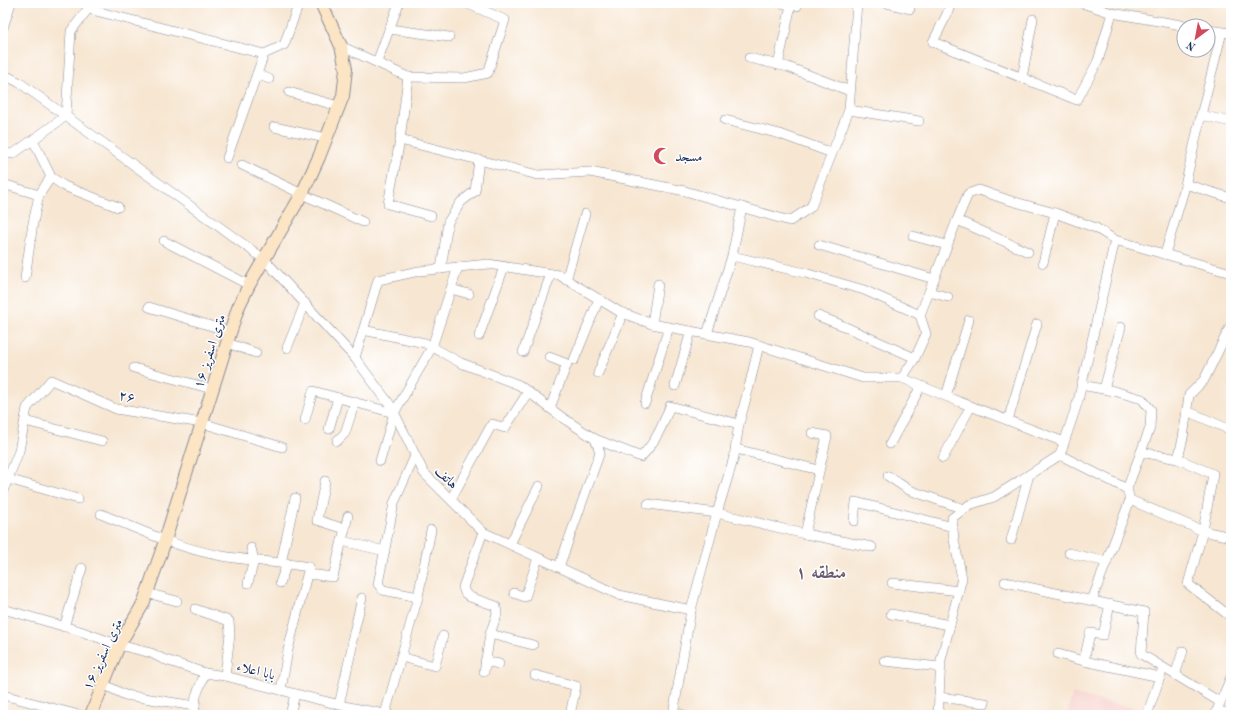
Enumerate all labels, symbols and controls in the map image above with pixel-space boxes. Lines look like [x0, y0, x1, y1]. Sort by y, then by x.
north arrow [1176, 18, 1216, 58]
text: N [1185, 38, 1198, 52]
mosque icon: مسجد [652, 146, 672, 166]
place label: مسجد [675, 150, 702, 164]
street label: ۱۶ متری اسفریز [191, 313, 229, 390]
street label: ۲۶ [117, 388, 136, 406]
street label: هاتف [432, 463, 461, 492]
district label: منطقه ۱ [796, 564, 846, 582]
street label: ۱۶ متری اسفریز [80, 617, 126, 693]
street label: بابا اعلاء [235, 659, 277, 684]

